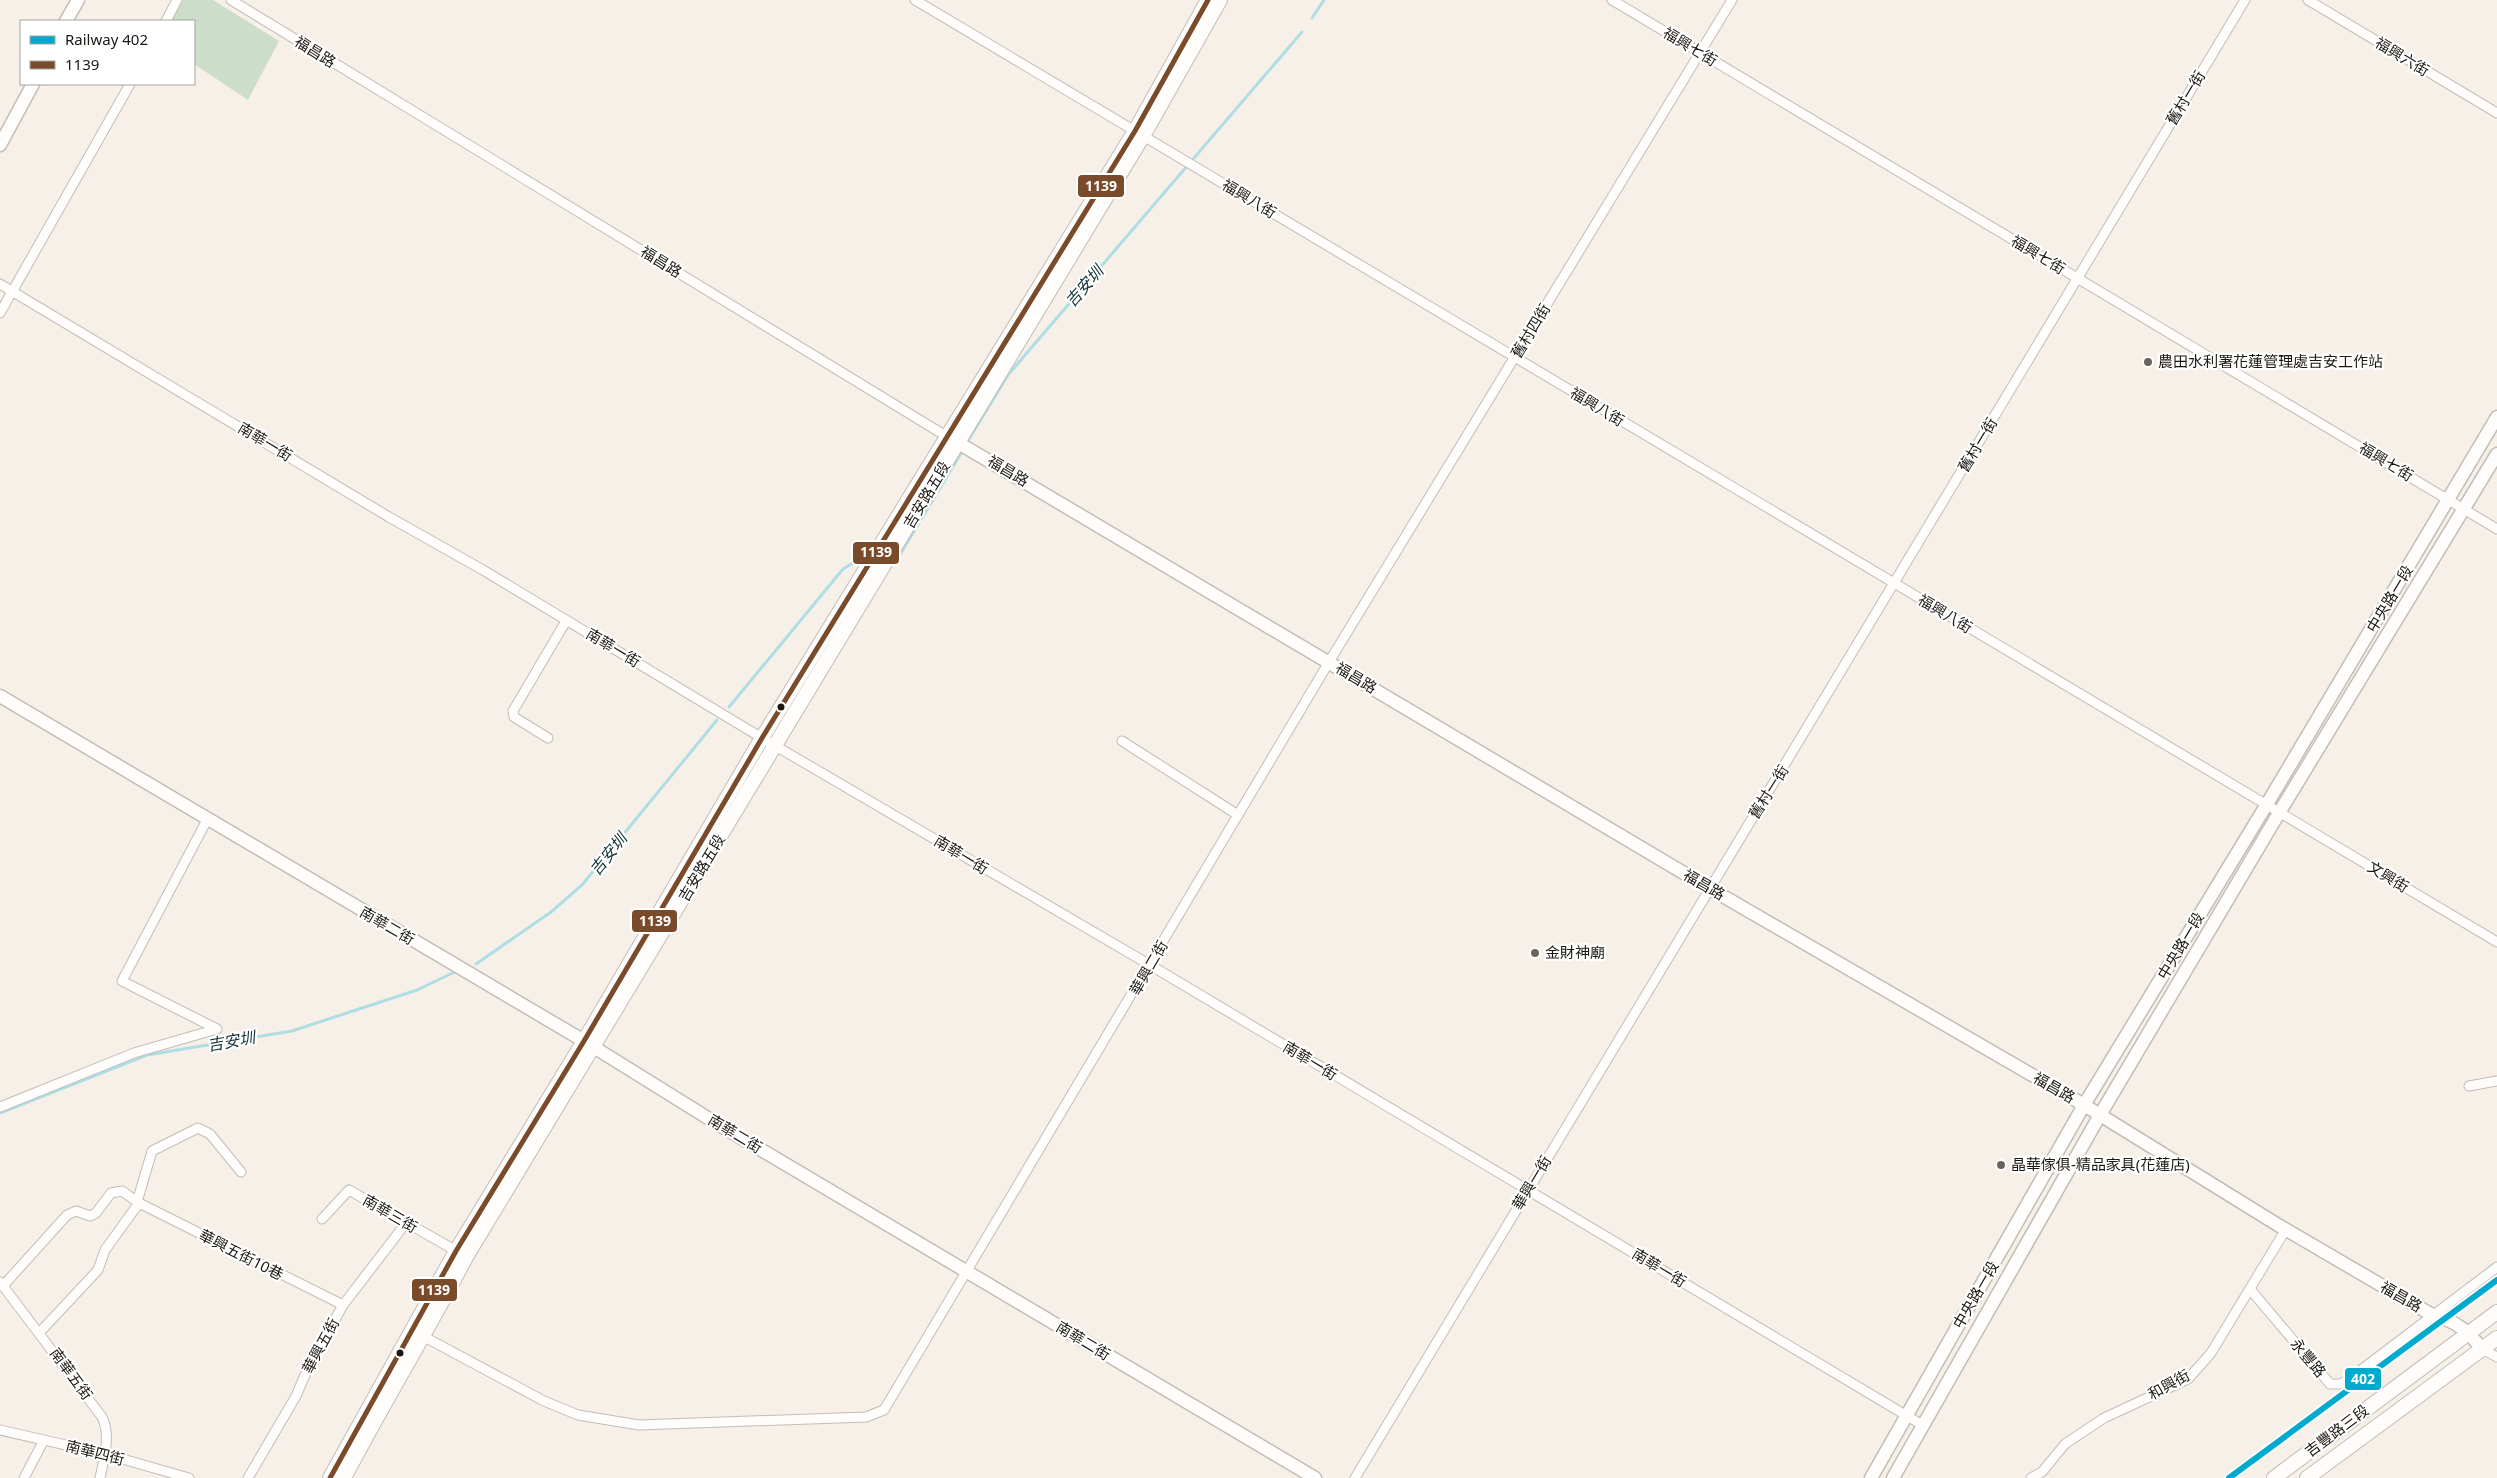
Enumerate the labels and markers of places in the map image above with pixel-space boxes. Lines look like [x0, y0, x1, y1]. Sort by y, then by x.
place label: 農田水利署花蓮管理處吉安工作站 [2158, 351, 2383, 371]
marker: 農田水利署花蓮管理處吉安工作站 [2142, 356, 2154, 368]
unlabelled marker [776, 702, 786, 712]
place label: 金財神廟 [1545, 942, 1605, 962]
marker: 金財神廟 [1529, 947, 1541, 959]
place label: 晶華傢俱-精品家具(花蓮店) [2011, 1154, 2190, 1174]
marker: 晶華傢俱-精品家具(花蓮店) [1995, 1159, 2007, 1171]
unlabelled marker [395, 1348, 405, 1358]

